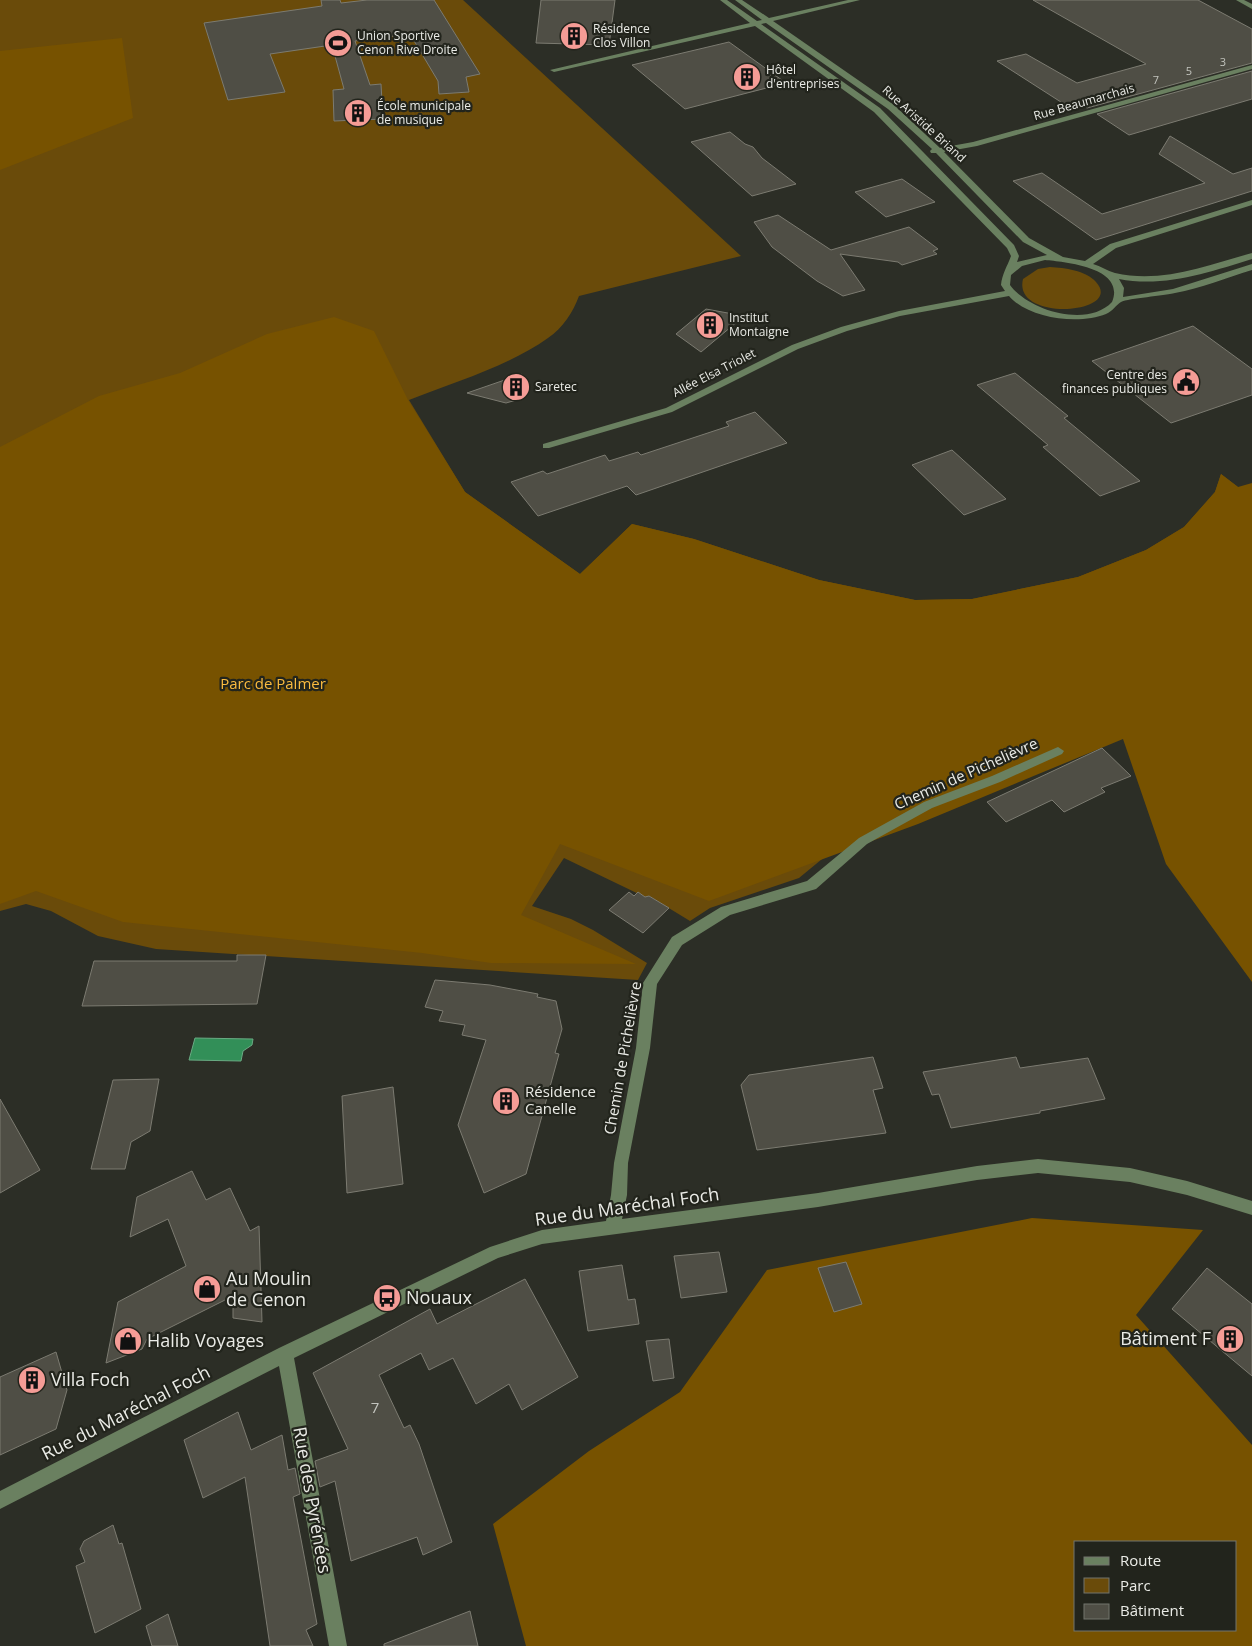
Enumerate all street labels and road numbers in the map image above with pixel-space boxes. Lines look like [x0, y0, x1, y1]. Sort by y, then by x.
street label: Rue Beaumarchais [1031, 79, 1137, 124]
street label: Rue Aristide Briand [879, 81, 970, 166]
street label: Allée Elsa Triolet [669, 344, 758, 401]
street label: Chemin de Pichelièvre [891, 732, 1040, 814]
street label: Chemin de Pichelièvre [599, 980, 645, 1136]
street label: Rue du Maréchal Foch [533, 1181, 721, 1231]
street label: Rue du Maréchal Foch [37, 1359, 214, 1465]
street label: Rue des Pyrénées [288, 1425, 338, 1575]

